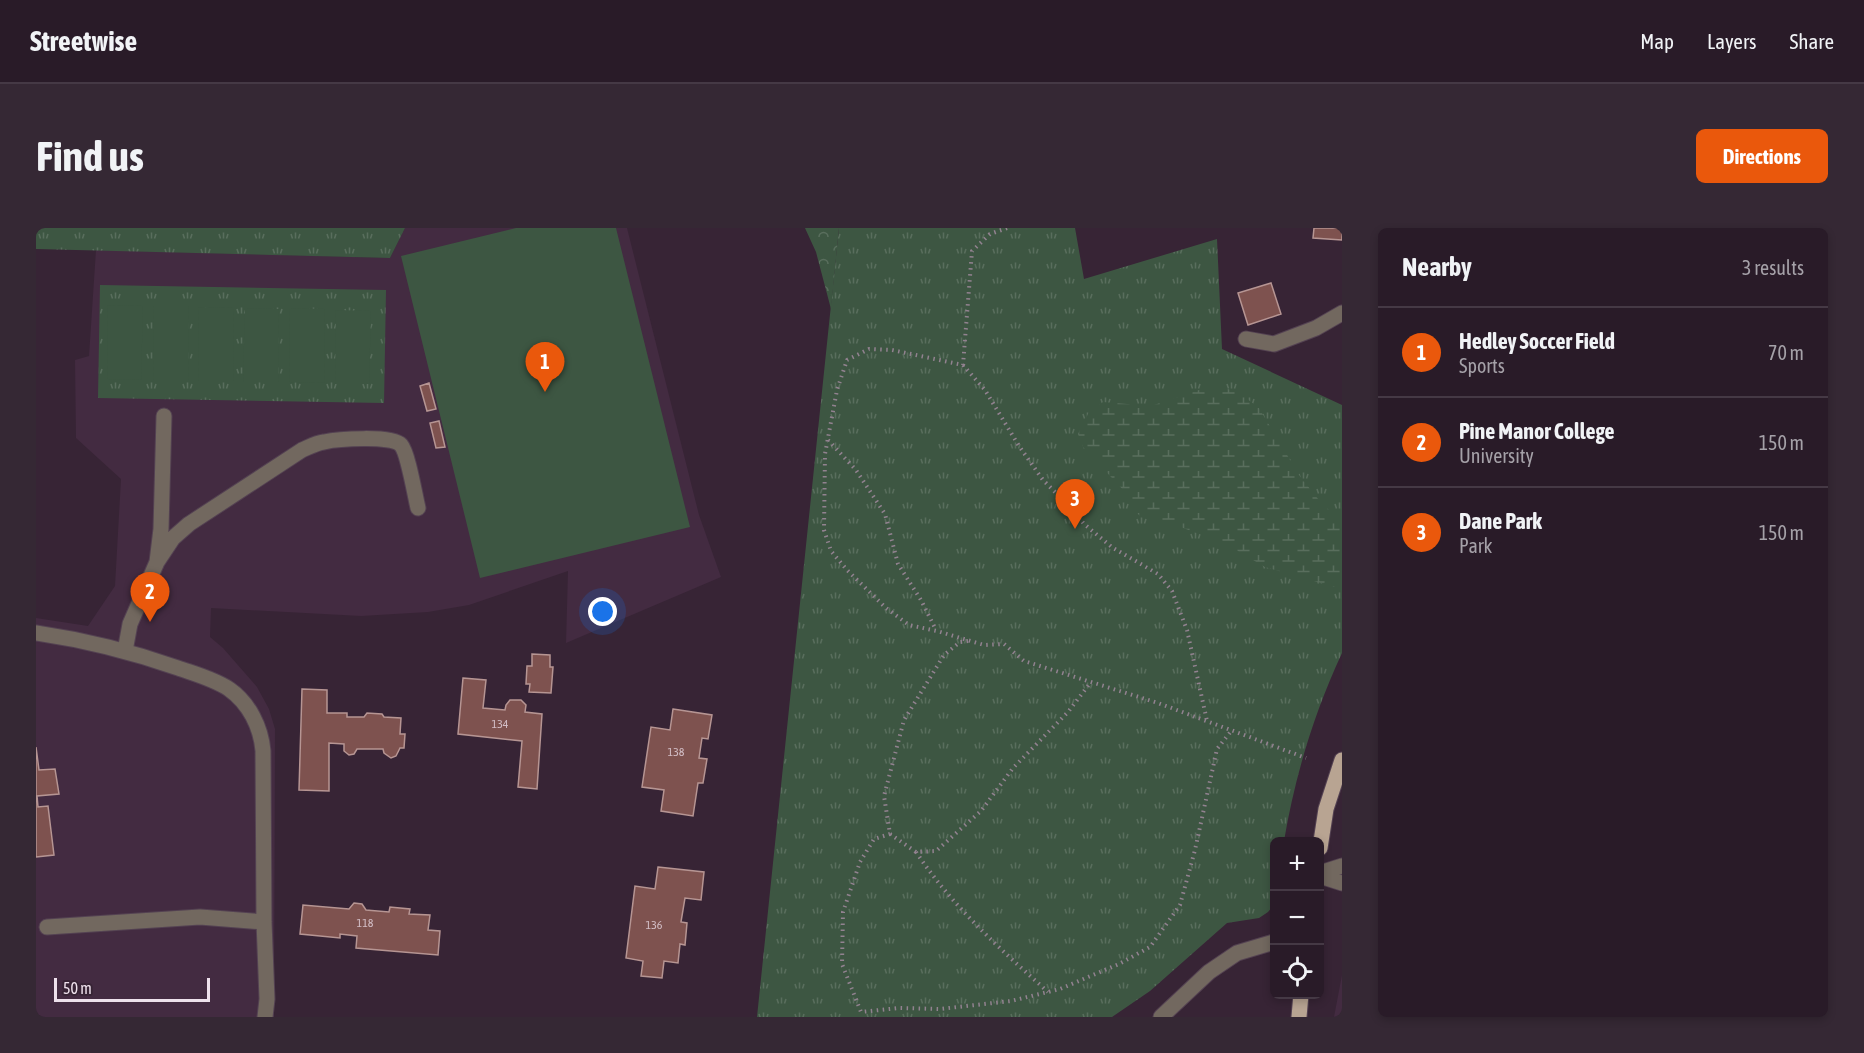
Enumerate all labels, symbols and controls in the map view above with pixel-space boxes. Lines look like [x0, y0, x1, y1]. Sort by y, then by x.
text: Streetwise [30, 25, 137, 57]
text: Map [1640, 29, 1674, 53]
text: Layers [1707, 29, 1757, 53]
text: Share [1790, 29, 1834, 53]
button: Directions [1696, 129, 1828, 183]
text: Find us [36, 132, 144, 180]
text: Nearby [1402, 252, 1472, 282]
text: 3 results [1742, 256, 1804, 279]
text: Hedley Soccer Field [1459, 328, 1615, 354]
text: 1 [1417, 341, 1426, 364]
text: 70 m [1768, 341, 1804, 364]
pin: 1 [526, 342, 564, 392]
text: Sports [1459, 354, 1505, 377]
text: Pine Manor College [1459, 418, 1614, 444]
text: 2 [1417, 431, 1426, 454]
text: 150 m [1759, 431, 1804, 454]
text: University [1459, 444, 1534, 467]
pin: 3 [1056, 480, 1094, 529]
text: Dane Park [1459, 508, 1542, 534]
text: 3 [1417, 521, 1426, 544]
text: 150 m [1759, 521, 1804, 544]
text: Park [1459, 534, 1492, 557]
pin: 2 [130, 572, 170, 622]
your location [588, 597, 617, 626]
house number: 134 [492, 717, 509, 731]
house number: 138 [668, 745, 685, 759]
map controls [1270, 837, 1324, 999]
button: + [1270, 837, 1324, 891]
button: − [1270, 891, 1324, 945]
house number: 118 [357, 916, 374, 930]
house number: 136 [646, 918, 663, 932]
button: locate [1270, 945, 1324, 999]
scale bar [54, 975, 210, 1002]
text: 50 m [63, 979, 92, 997]

